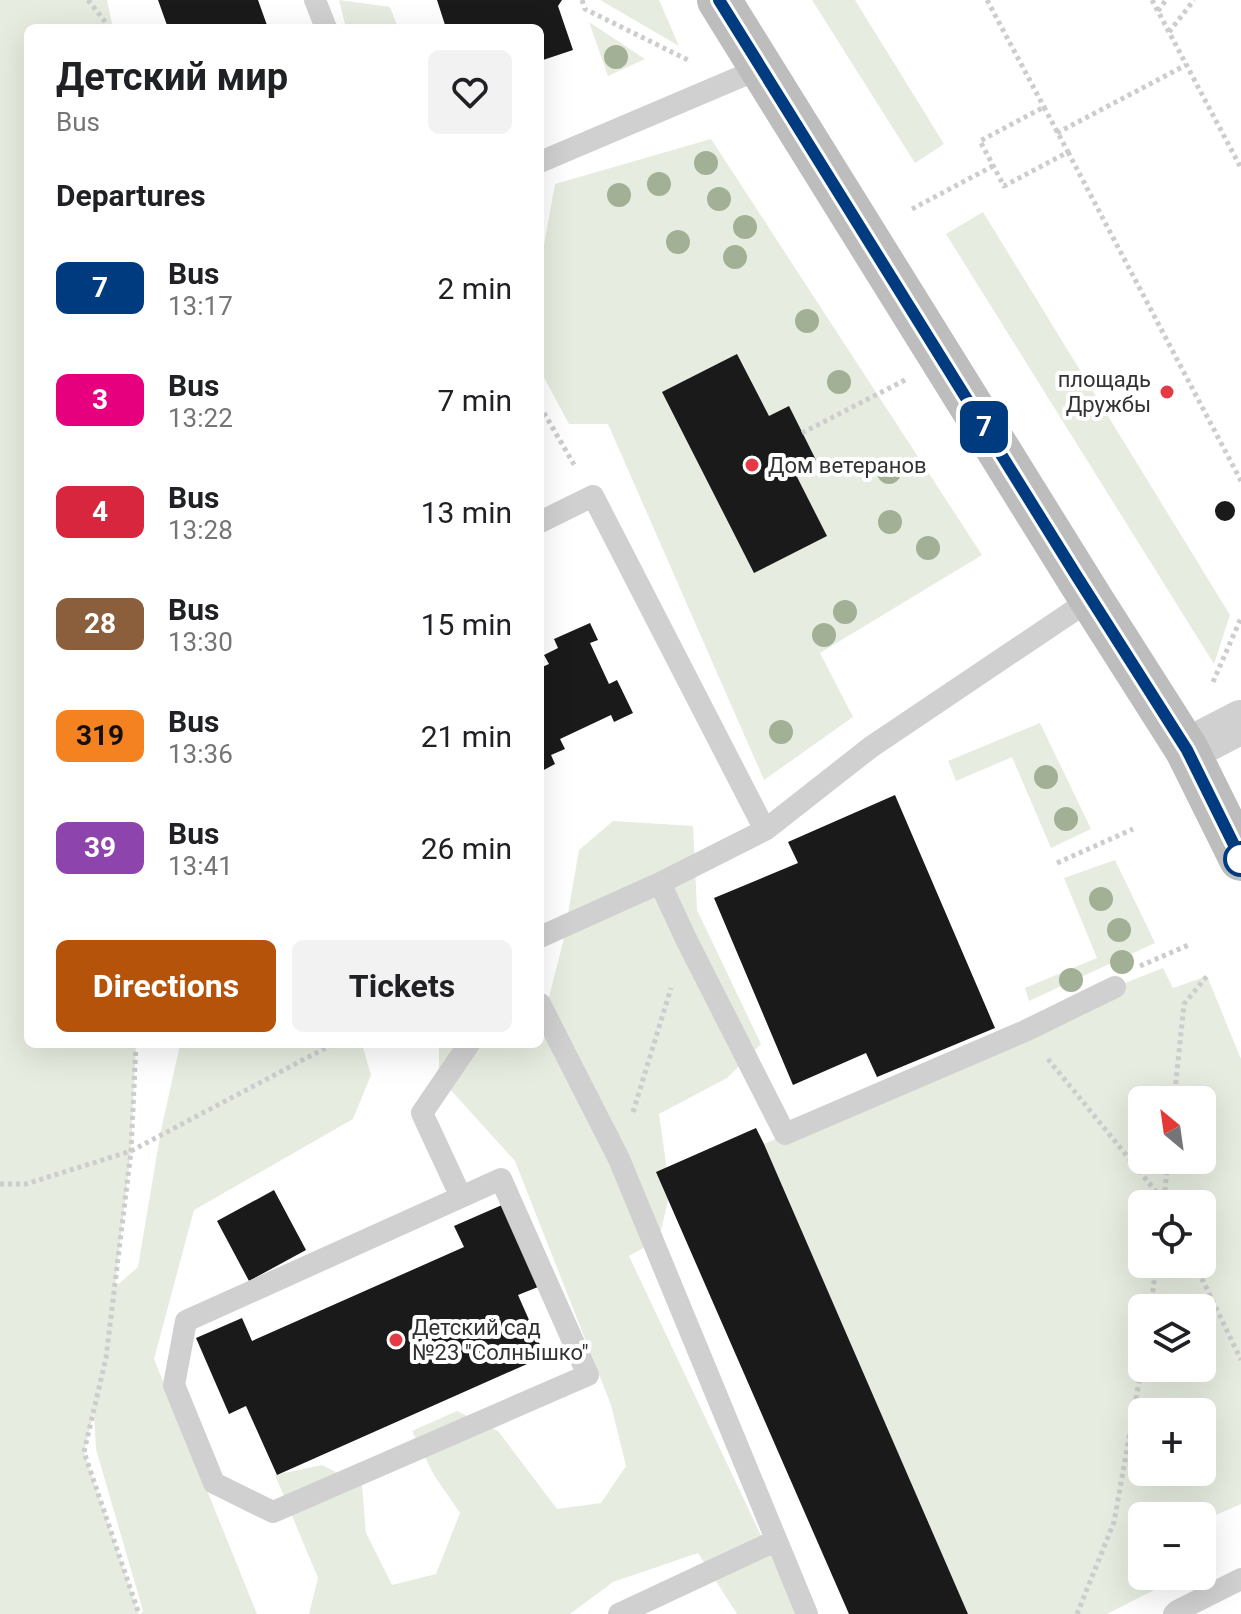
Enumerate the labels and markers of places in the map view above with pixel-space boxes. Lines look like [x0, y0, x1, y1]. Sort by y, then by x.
place label: площадь Дружбы [1058, 367, 1151, 417]
marker: площадь Дружбы [1158, 383, 1176, 401]
place label: Дом ветеранов [768, 453, 927, 478]
marker: Дом ветеранов [743, 456, 761, 474]
unlabelled marker [1224, 842, 1241, 876]
place label: Детский сад №23 "Солнышко" [412, 1315, 589, 1365]
marker: Детский сад №23 "Солнышко" [387, 1331, 405, 1349]

